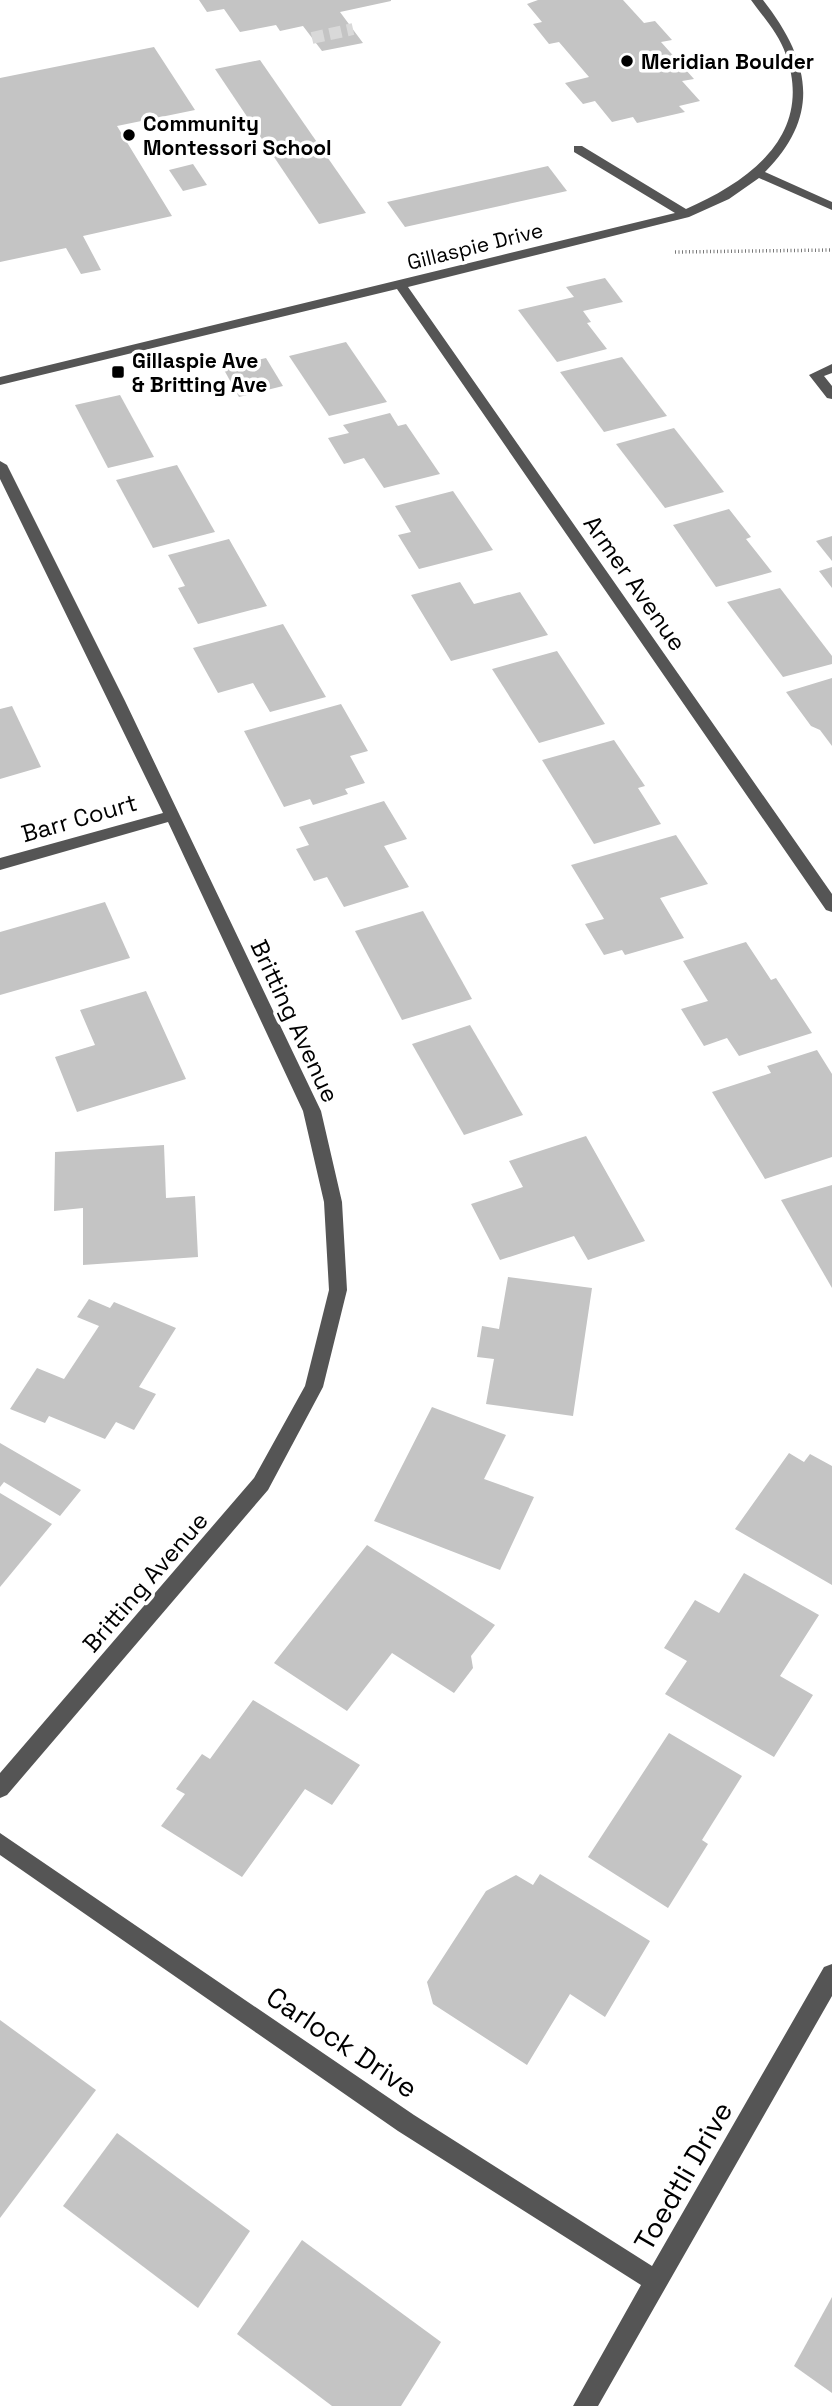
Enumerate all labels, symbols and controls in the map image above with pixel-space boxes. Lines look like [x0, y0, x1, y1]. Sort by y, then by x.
place label: Meridian Boulder [641, 48, 814, 75]
marker: Meridian Boulder [619, 53, 635, 69]
place label: Community Montessori School [143, 110, 332, 161]
marker: Community Montessori School [121, 127, 137, 143]
street label: Gillaspie Drive [404, 216, 546, 276]
place label: Gillaspie Ave & Britting Ave [132, 347, 267, 398]
marker: Gillaspie Ave & Britting Ave [110, 364, 126, 380]
street label: Armer Avenue [577, 509, 693, 657]
street label: Barr Court [18, 787, 140, 849]
street label: Britting Avenue [244, 935, 346, 1107]
street label: Britting Avenue [76, 1505, 214, 1659]
street label: Carlock Drive [259, 1978, 425, 2106]
street label: Toedtli Drive [626, 2095, 740, 2257]

